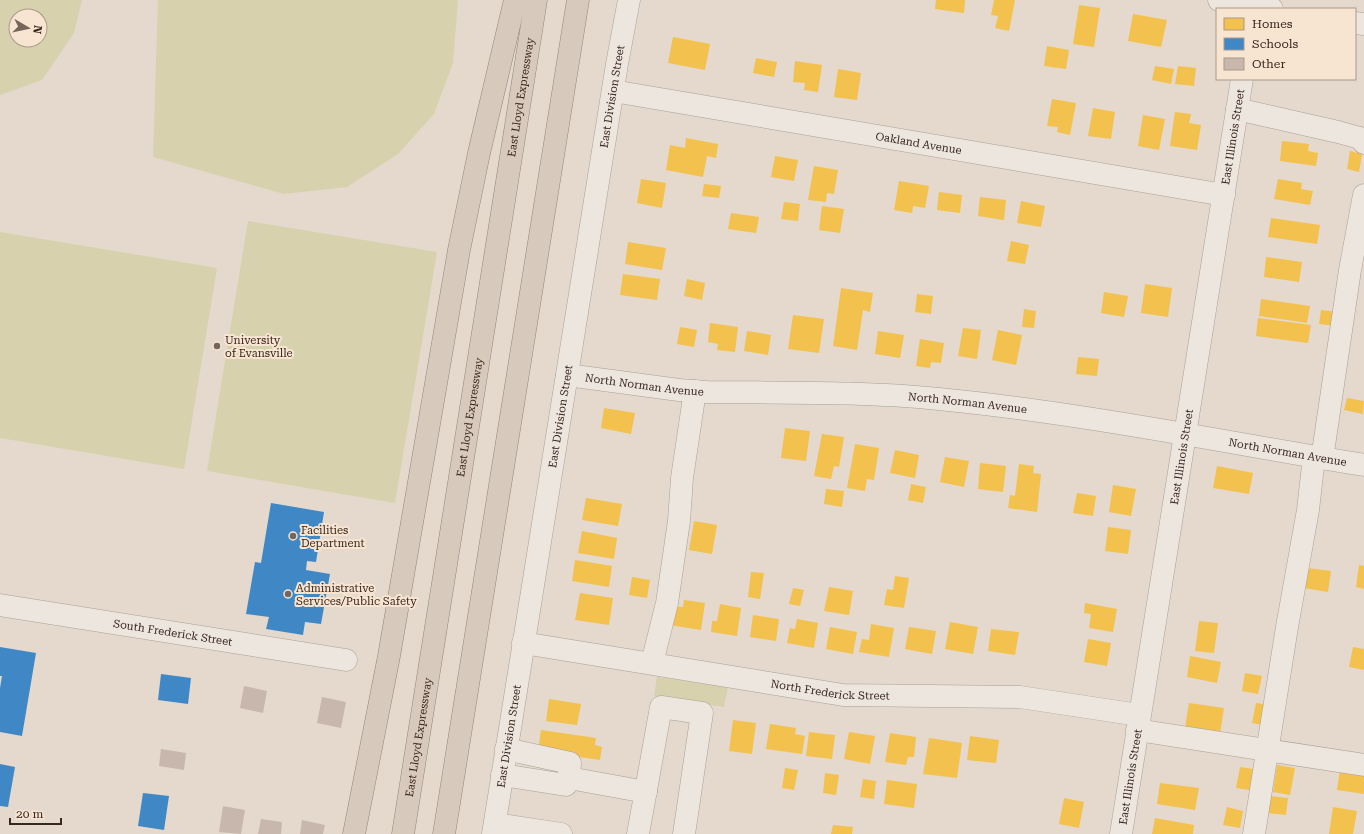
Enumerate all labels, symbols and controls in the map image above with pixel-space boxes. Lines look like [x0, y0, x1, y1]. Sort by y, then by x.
north arrow [8, 8, 48, 48]
legend [1216, 8, 1356, 80]
text: Homes [1252, 17, 1293, 31]
text: N [30, 24, 44, 35]
street label: East Lloyd Expressway [505, 36, 537, 158]
text: Schools [1252, 37, 1299, 51]
street label: East Division Street [598, 44, 627, 149]
text: Other [1252, 57, 1285, 71]
street label: East Illinois Street [1219, 88, 1247, 186]
street label: Oakland Avenue [874, 130, 963, 157]
place label: University of Evansville [225, 334, 293, 360]
marker: University of Evansville [212, 341, 222, 351]
street label: East Lloyd Expressway [454, 356, 486, 478]
street label: East Division Street [546, 364, 575, 469]
street label: North Norman Avenue [584, 371, 704, 399]
street label: North Norman Avenue [908, 390, 1028, 416]
street label: East Illinois Street [1168, 408, 1196, 506]
street label: North Norman Avenue [1228, 436, 1348, 469]
place label: Facilities Department [301, 524, 365, 550]
marker: Facilities Department [288, 531, 298, 541]
place label: Administrative Services/Public Safety [296, 582, 417, 608]
marker: Administrative Services/Public Safety [283, 589, 293, 599]
street label: South Frederick Street [112, 617, 233, 649]
street label: East Lloyd Expressway [403, 676, 435, 798]
street label: North Frederick Street [770, 677, 890, 703]
street label: East Division Street [495, 684, 524, 789]
street label: East Illinois Street [1117, 728, 1145, 826]
scale bar [10, 800, 61, 826]
text: 20 m [16, 807, 43, 821]

